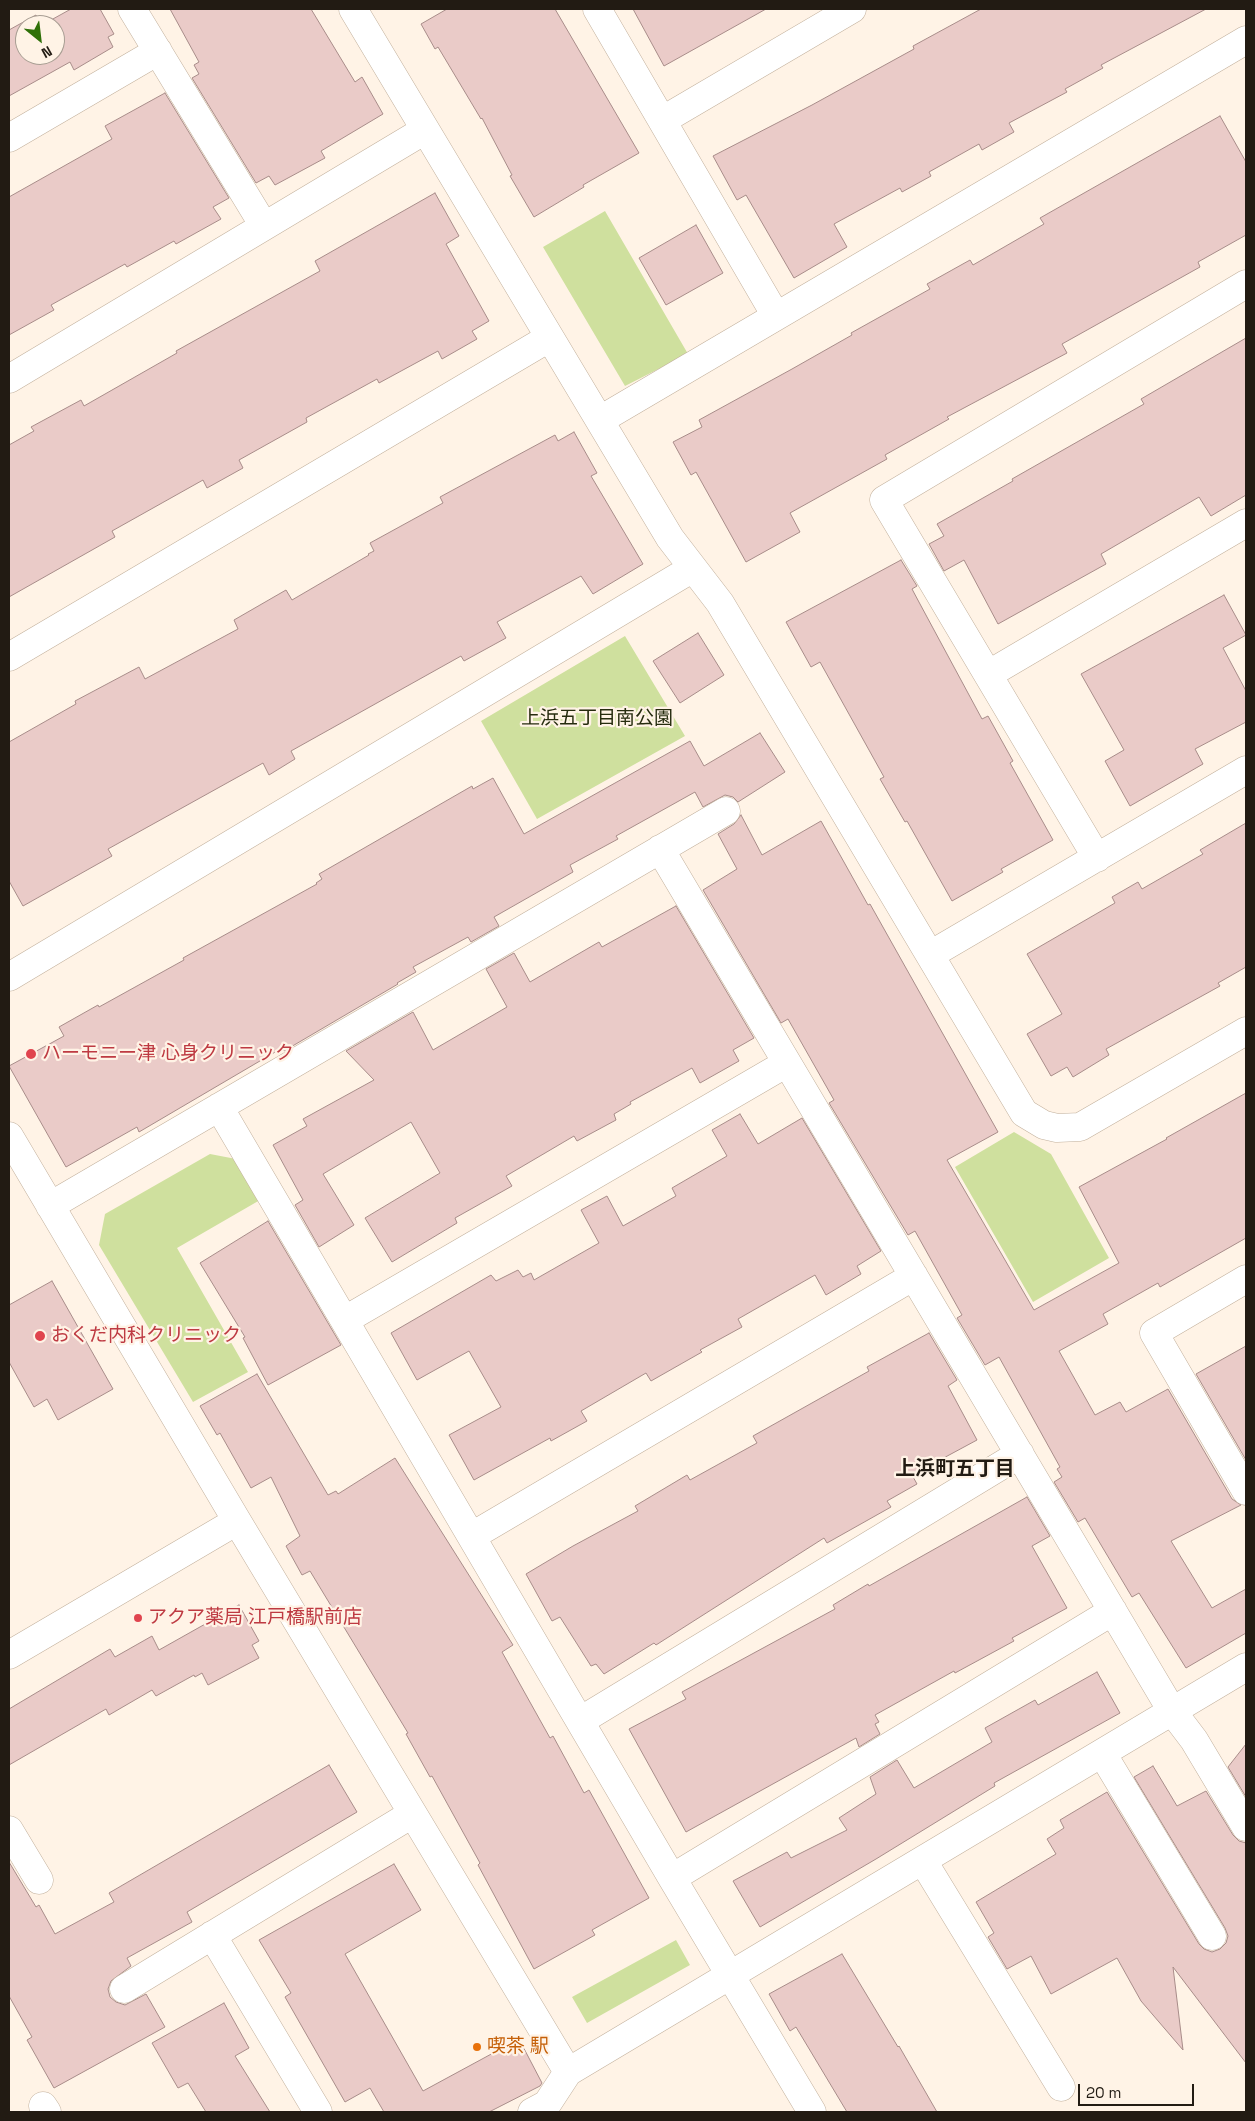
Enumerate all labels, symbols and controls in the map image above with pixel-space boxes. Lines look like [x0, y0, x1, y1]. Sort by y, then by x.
north arrow [15, 15, 65, 65]
text: N [38, 42, 55, 62]
park label: 上浜五丁目南公園 [521, 708, 673, 730]
place label: ハーモニー津 心身クリニック [42, 1043, 294, 1065]
marker: ハーモニー津 心身クリニック [24, 1047, 38, 1061]
place label: おくだ内科クリニック [51, 1325, 241, 1347]
marker: おくだ内科クリニック [33, 1329, 47, 1343]
district label: 上浜町五丁目 [895, 1458, 1015, 1482]
place label: アクア薬局 江戸橋駅前店 [148, 1607, 362, 1629]
marker: アクア薬局 江戸橋駅前店 [132, 1612, 144, 1624]
place label: 喫茶 駅 [487, 2036, 549, 2058]
marker: 喫茶 駅 [471, 2041, 483, 2053]
scale bar [1080, 2074, 1196, 2106]
text: 20 m [1086, 2083, 1121, 2102]

